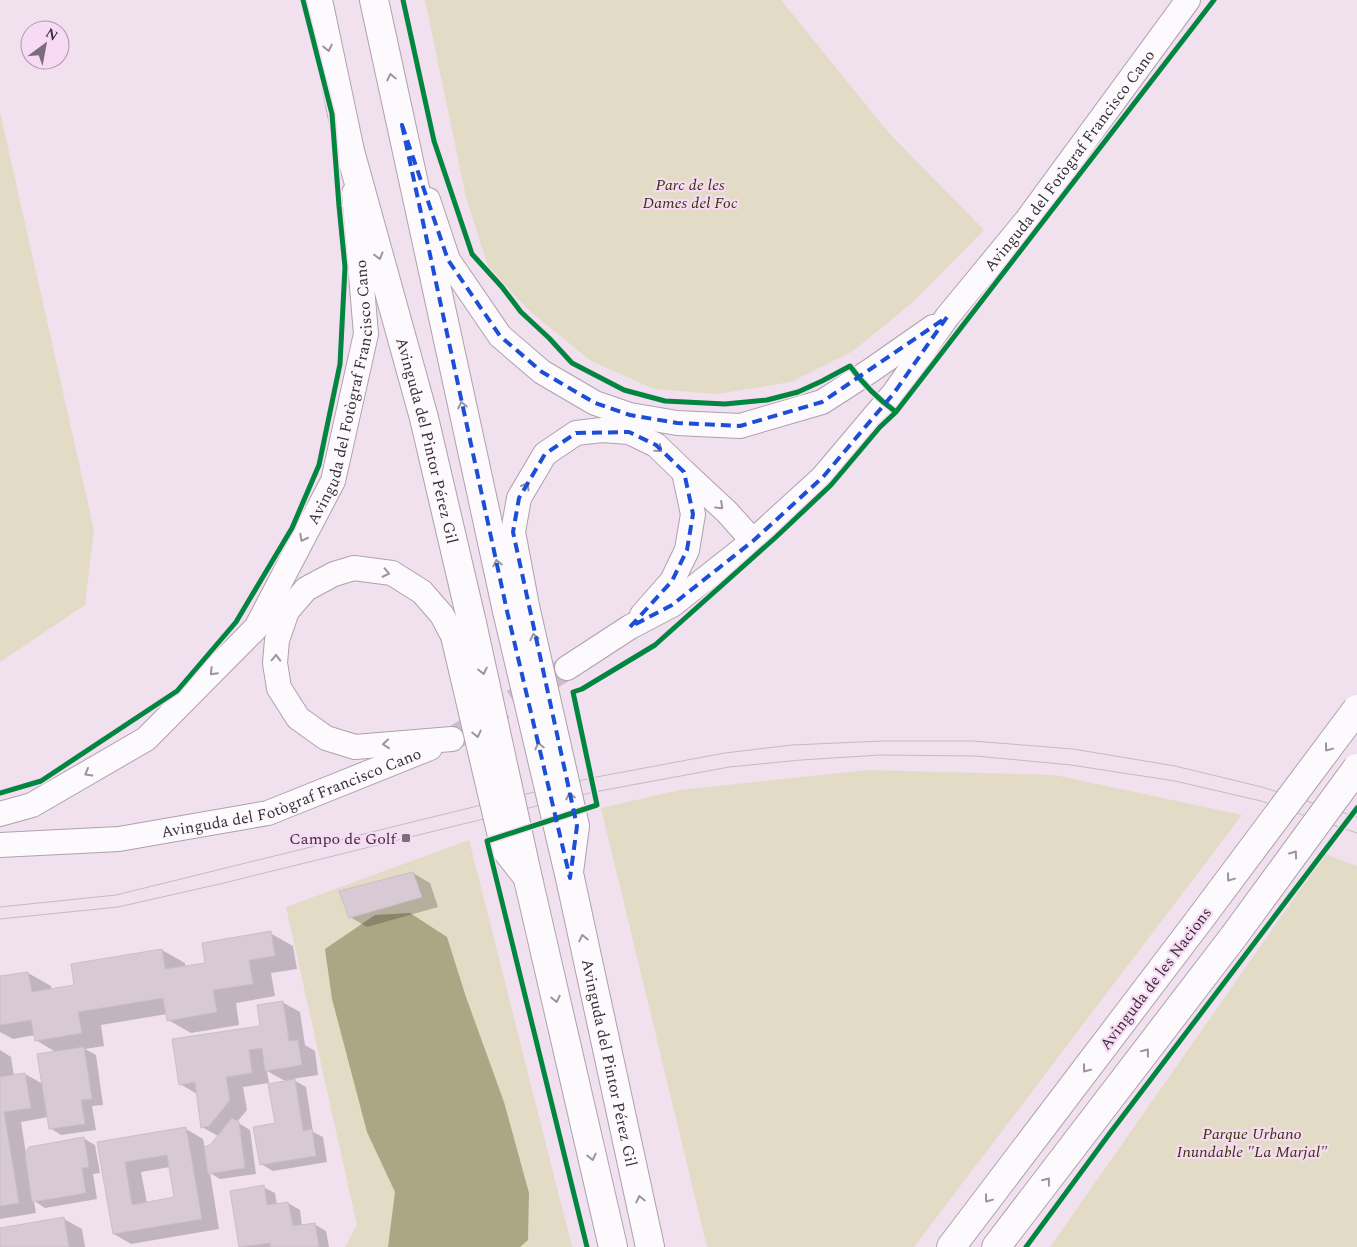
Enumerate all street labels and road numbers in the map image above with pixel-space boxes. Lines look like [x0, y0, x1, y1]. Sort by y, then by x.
street label: Avinguda del Fotògraf Francisco Cano [978, 45, 1161, 277]
street label: Avinguda del Fotògraf Francisco Cano [301, 259, 379, 529]
street label: Avinguda del Pintor Pérez Gil [389, 335, 464, 546]
street label: Avinguda del Fotògraf Francisco Cano [159, 742, 425, 844]
street label: Avinguda de les Nacions [1094, 902, 1218, 1055]
street label: Avinguda del Pintor Pérez Gil [575, 957, 643, 1169]

